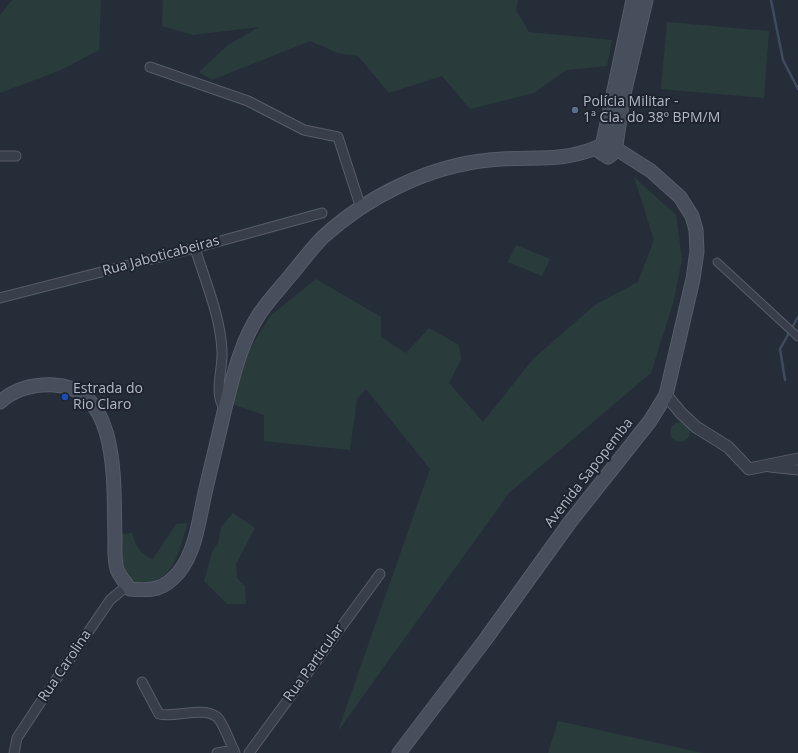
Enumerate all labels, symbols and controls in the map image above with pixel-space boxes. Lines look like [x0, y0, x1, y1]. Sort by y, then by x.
place label: Polícia Militar - 1ª Cia. do 38º BPM/M [583, 94, 720, 126]
marker: Polícia Militar - 1ª Cia. do 38º BPM/M [570, 105, 580, 115]
street label: Rua Jaboticabeiras [101, 232, 221, 280]
place label: Estrada do Rio Claro [73, 381, 143, 414]
marker: Estrada do Rio Claro [60, 392, 70, 402]
street label: Avenida Sapopemba [541, 415, 637, 531]
street label: Rua Particular [280, 621, 348, 705]
street label: Rua Carolina [35, 627, 95, 705]

